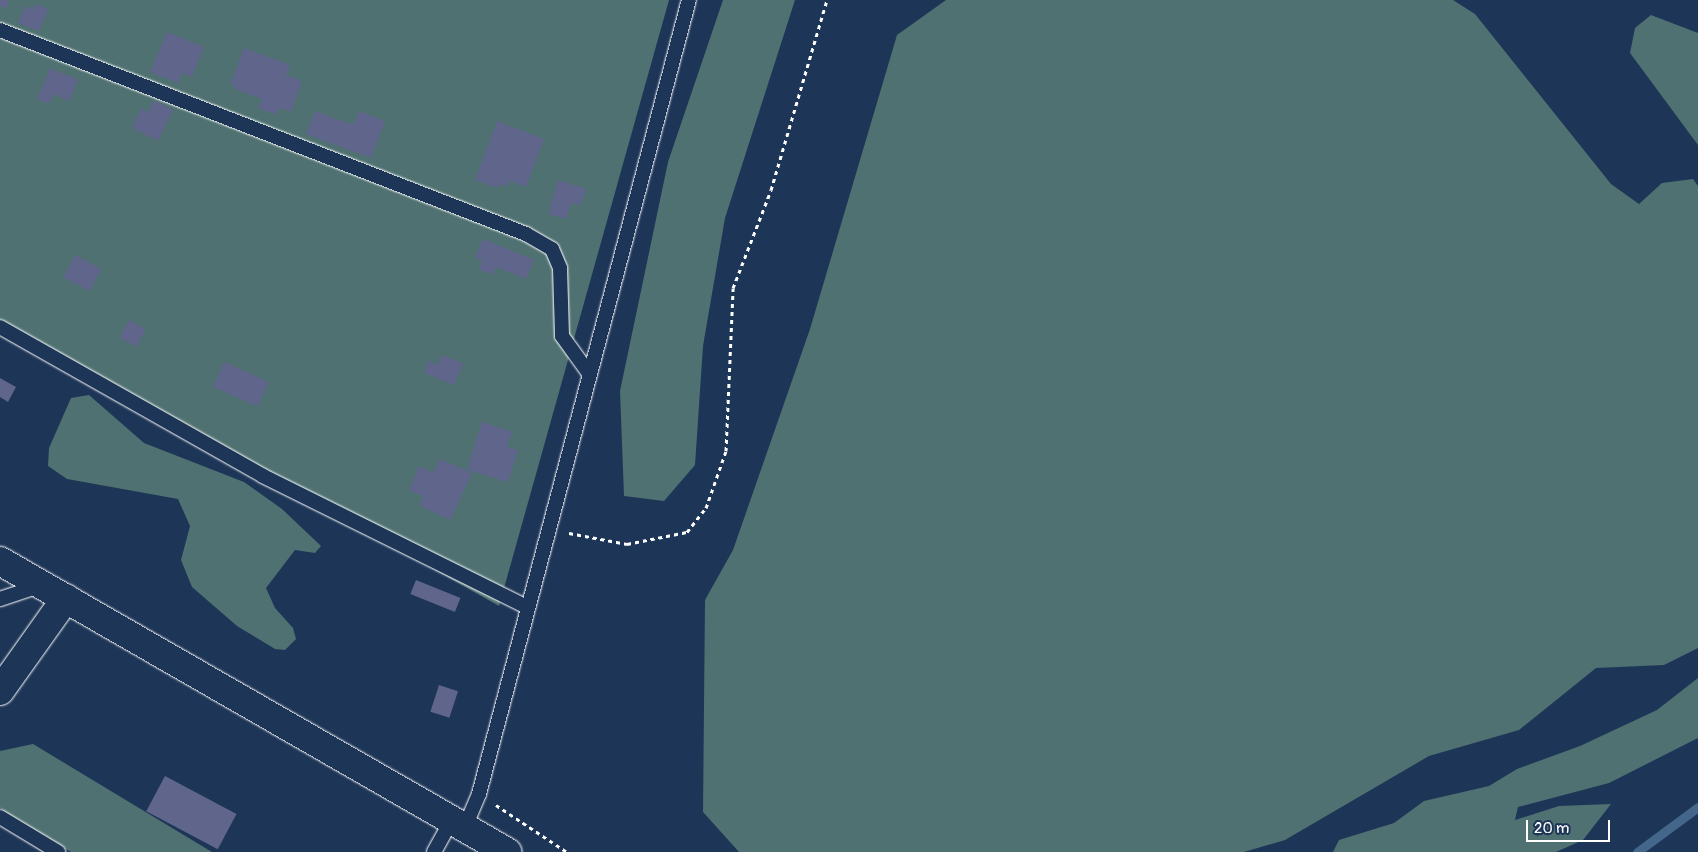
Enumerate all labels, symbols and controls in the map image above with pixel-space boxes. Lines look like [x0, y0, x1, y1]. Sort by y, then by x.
scale bar [1528, 810, 1612, 842]
text: 20 m [1534, 819, 1569, 838]

